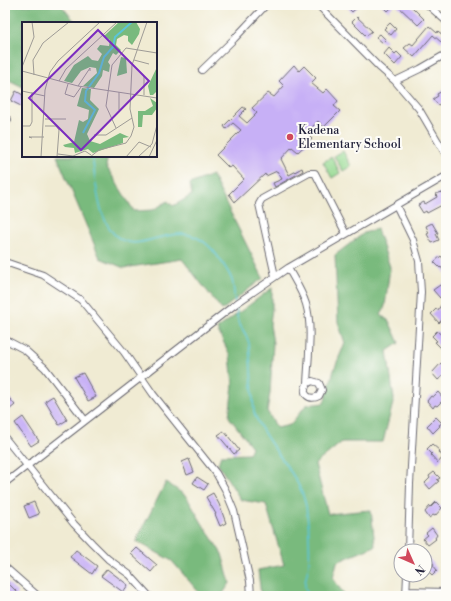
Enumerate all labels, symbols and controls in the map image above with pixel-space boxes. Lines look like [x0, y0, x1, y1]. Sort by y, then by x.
inset map [22, 22, 157, 157]
place label: Kadena Elementary School [298, 123, 402, 152]
marker: Kadena Elementary School [285, 132, 295, 142]
north arrow [393, 543, 433, 583]
text: N [411, 561, 427, 578]

